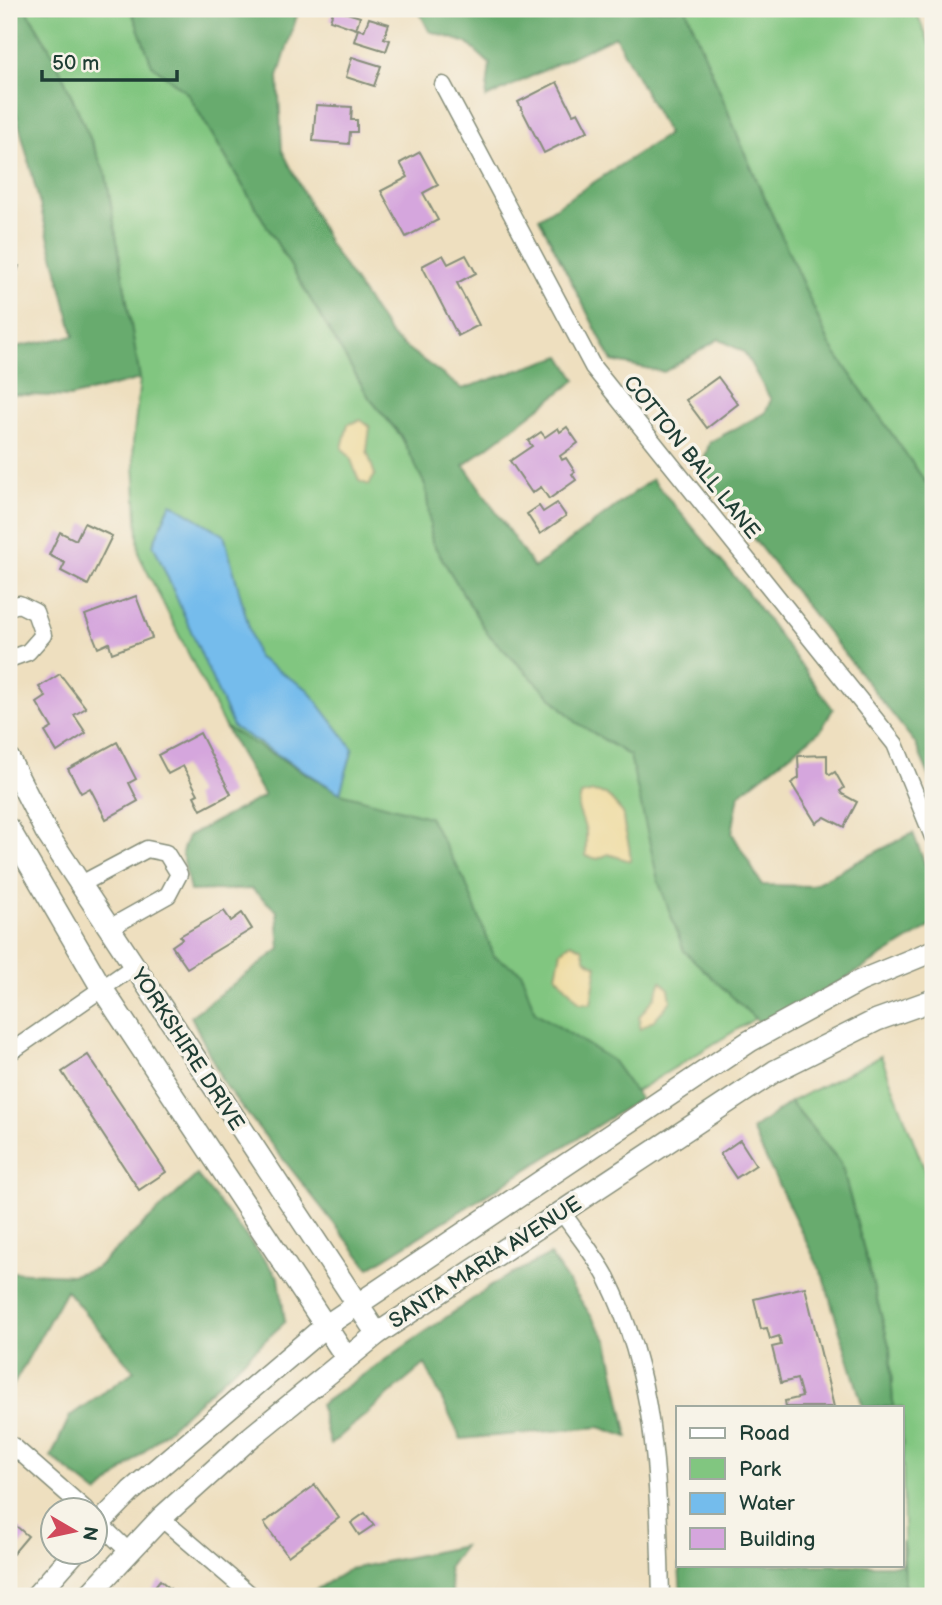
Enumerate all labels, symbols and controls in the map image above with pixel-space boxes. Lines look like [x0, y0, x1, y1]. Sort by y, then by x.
scale bar [42, 38, 177, 82]
text: 50 m [52, 51, 99, 76]
street label: COTTON BALL LANE [618, 371, 765, 544]
street label: YORKSHIRE DRIVE [125, 963, 249, 1135]
street label: SANTA MARIA AVENUE [385, 1191, 586, 1334]
legend [676, 1406, 904, 1566]
text: Road [739, 1421, 790, 1446]
text: Park [739, 1457, 782, 1482]
text: Water [739, 1491, 795, 1516]
north arrow [38, 1496, 108, 1566]
text: N [77, 1525, 102, 1542]
text: Building [739, 1527, 815, 1552]

